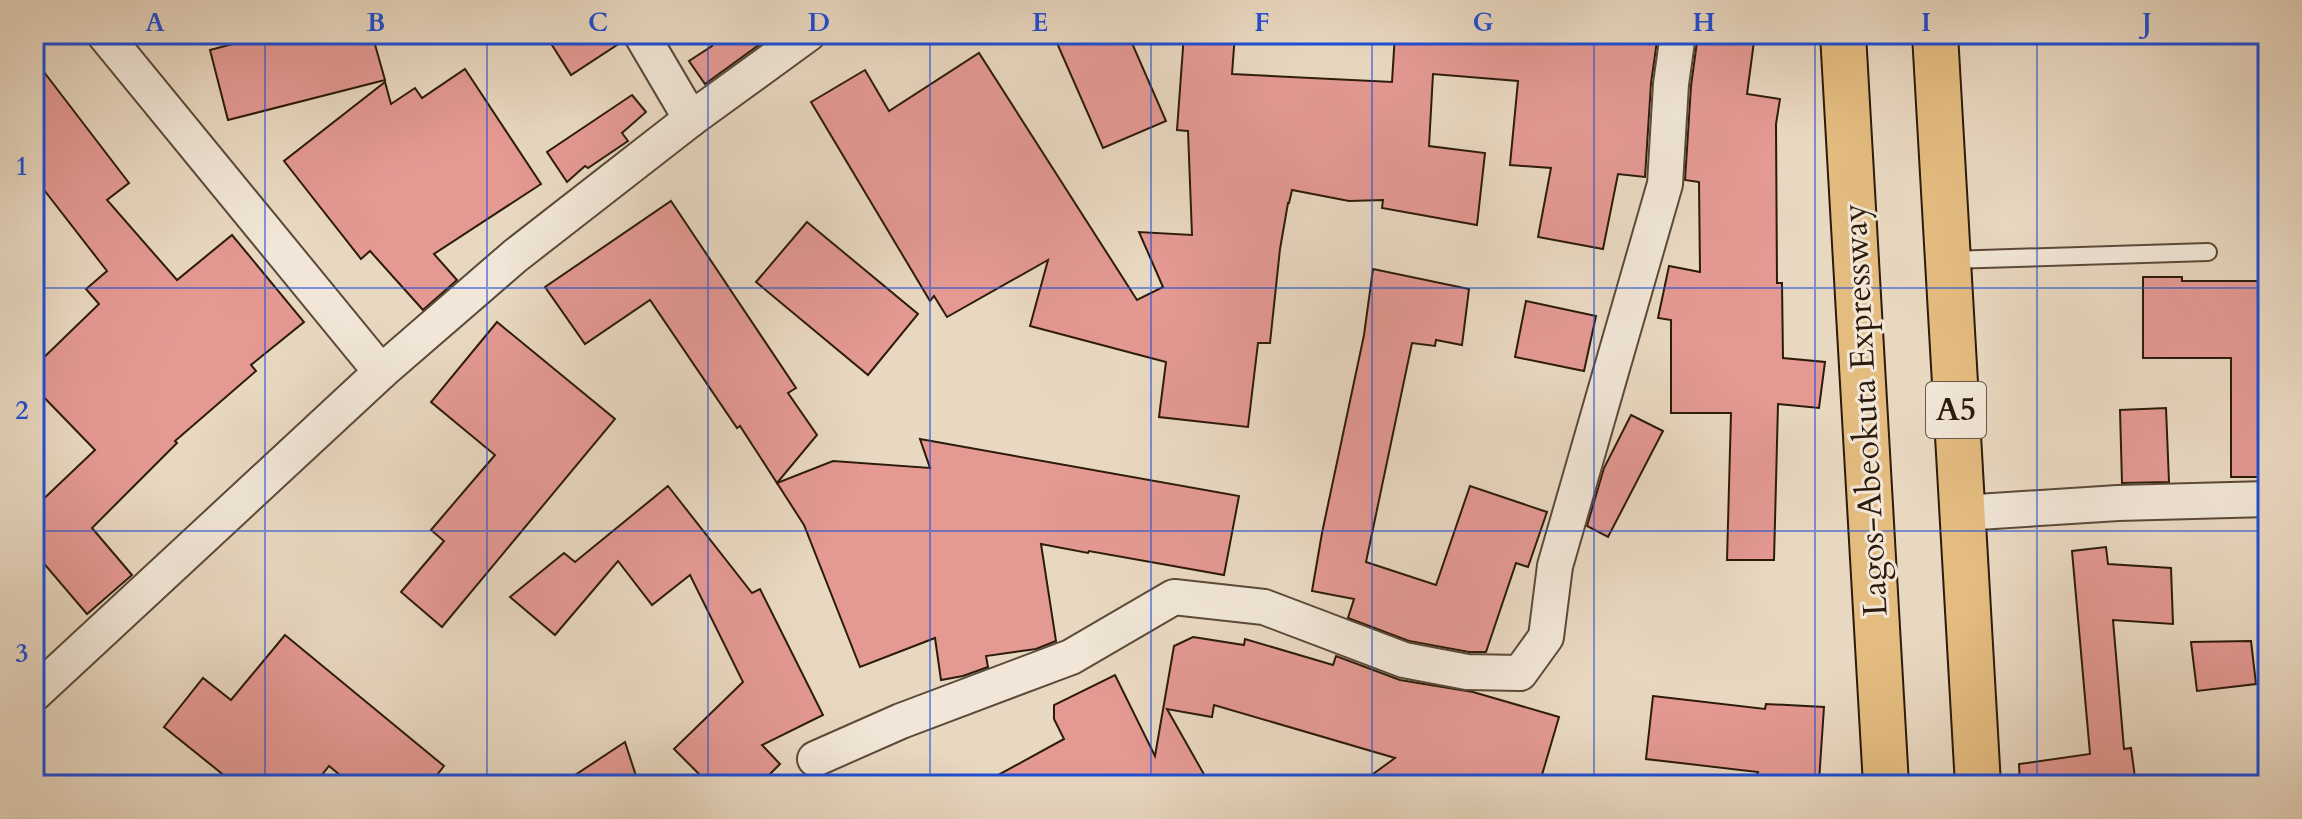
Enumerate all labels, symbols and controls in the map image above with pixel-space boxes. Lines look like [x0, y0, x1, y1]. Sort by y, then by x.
text: A [145, 5, 165, 40]
text: B [367, 5, 385, 40]
text: C [588, 5, 608, 40]
text: D [808, 5, 830, 40]
text: E [1032, 5, 1048, 40]
text: F [1254, 5, 1270, 40]
text: G [1472, 5, 1494, 40]
text: H [1693, 5, 1716, 40]
text: I [1921, 5, 1931, 40]
text: J [2138, 5, 2152, 40]
text: 1 [15, 149, 29, 184]
street label: Lagos-Abeokuta Expressway [1831, 202, 1899, 618]
road number: A5 [1926, 382, 1986, 438]
text: 2 [15, 393, 29, 428]
text: 3 [15, 636, 29, 671]

